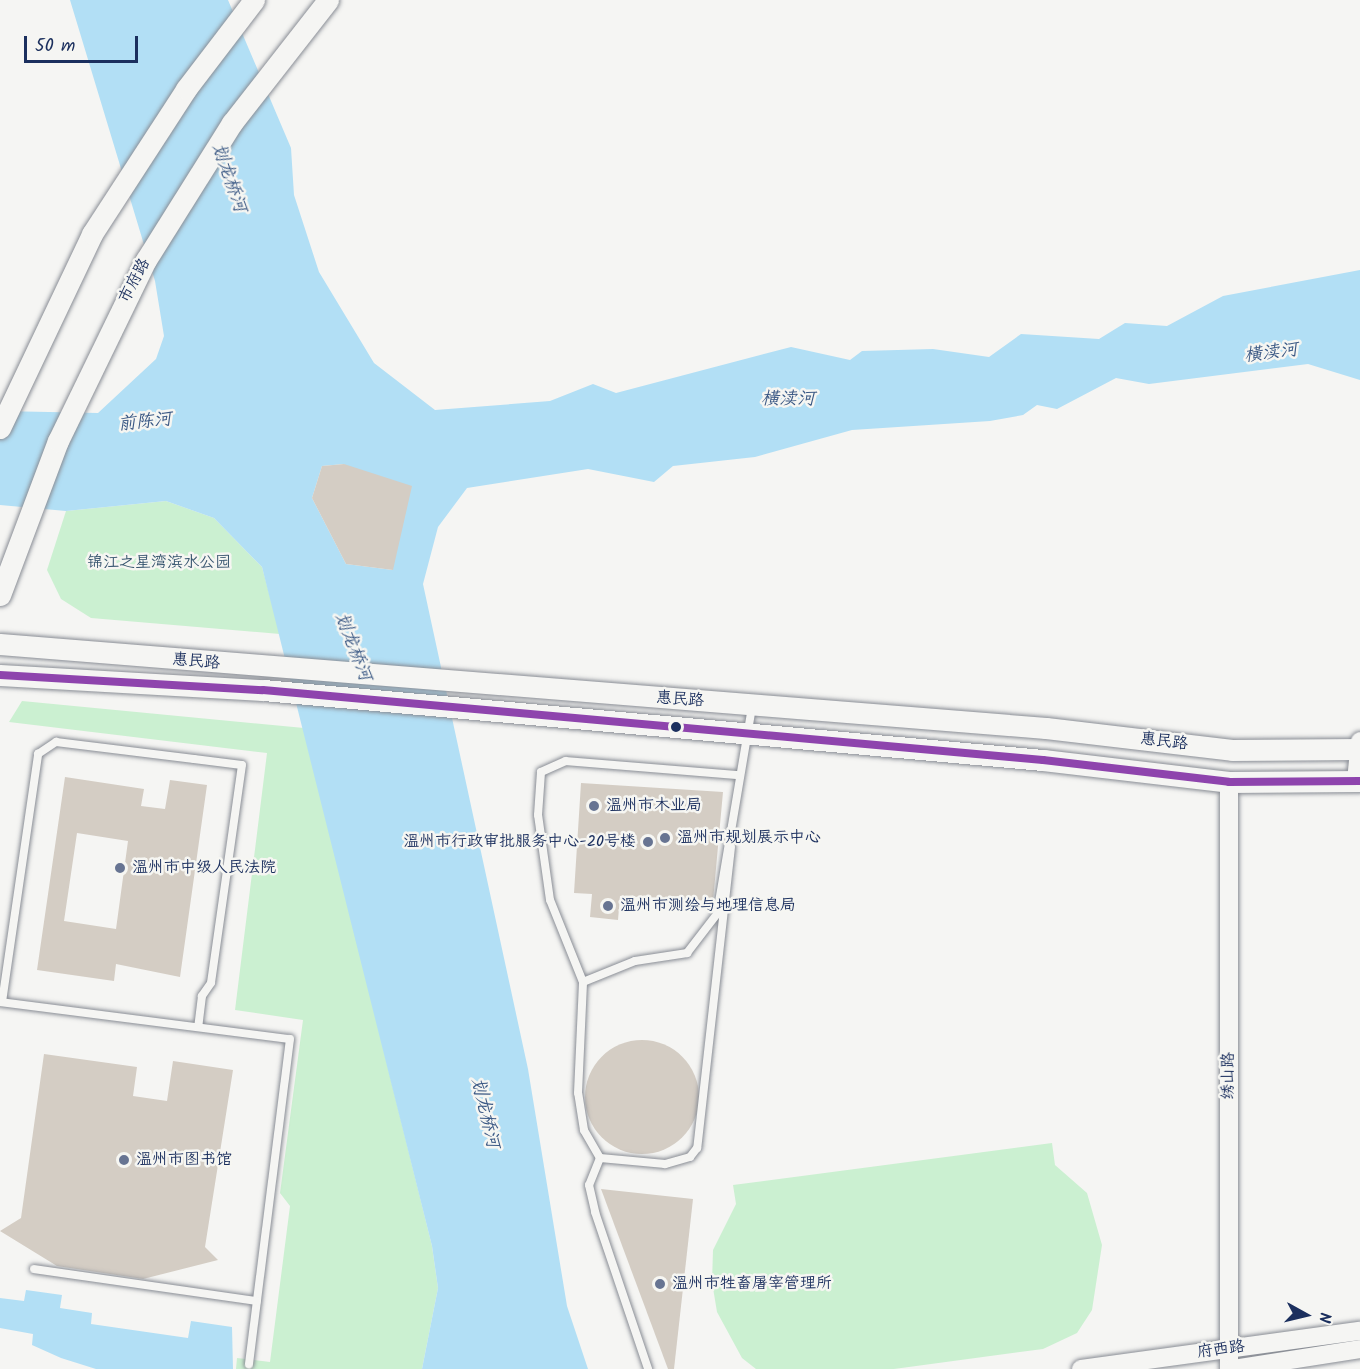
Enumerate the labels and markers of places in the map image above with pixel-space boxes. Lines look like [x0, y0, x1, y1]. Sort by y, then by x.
unlabelled marker [670, 721, 682, 733]
place label: 温州市木业局 [606, 796, 702, 816]
marker: 温州市木业局 [587, 799, 601, 813]
place label: 温州市规划展示中心 [677, 828, 821, 848]
marker: 温州市规划展示中心 [658, 831, 672, 845]
place label: 温州市行政审批服务中心-20号楼 [403, 832, 636, 852]
marker: 温州市行政审批服务中心-20号楼 [641, 835, 655, 849]
place label: 温州市中级人民法院 [132, 858, 276, 878]
marker: 温州市中级人民法院 [113, 861, 127, 875]
place label: 温州市测绘与地理信息局 [620, 896, 796, 916]
marker: 温州市测绘与地理信息局 [601, 899, 615, 913]
place label: 温州市图书馆 [136, 1150, 232, 1170]
marker: 温州市图书馆 [117, 1153, 131, 1167]
place label: 温州市牲畜屠宰管理所 [672, 1274, 832, 1294]
marker: 温州市牲畜屠宰管理所 [653, 1277, 667, 1291]

